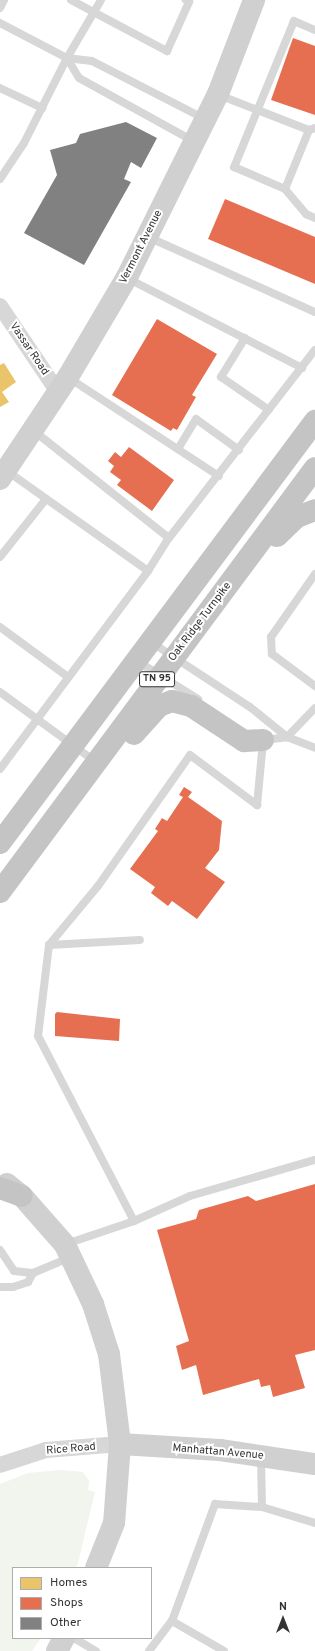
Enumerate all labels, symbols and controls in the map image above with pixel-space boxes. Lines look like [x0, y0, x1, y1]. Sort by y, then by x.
street label: Vermont Avenue [117, 208, 165, 286]
street label: Vassar Road [7, 320, 51, 378]
street label: Oak Ridge Turnpike [166, 580, 234, 664]
road number: TN 95 [139, 671, 175, 687]
street label: Rice Road [46, 1440, 96, 1458]
street label: Manhattan Avenue [172, 1441, 264, 1463]
legend [12, 1567, 152, 1639]
text: Homes [50, 1575, 87, 1591]
text: Shops [50, 1595, 83, 1611]
north arrow [263, 1599, 303, 1639]
text: N [279, 1600, 287, 1614]
text: Other [50, 1615, 81, 1631]

